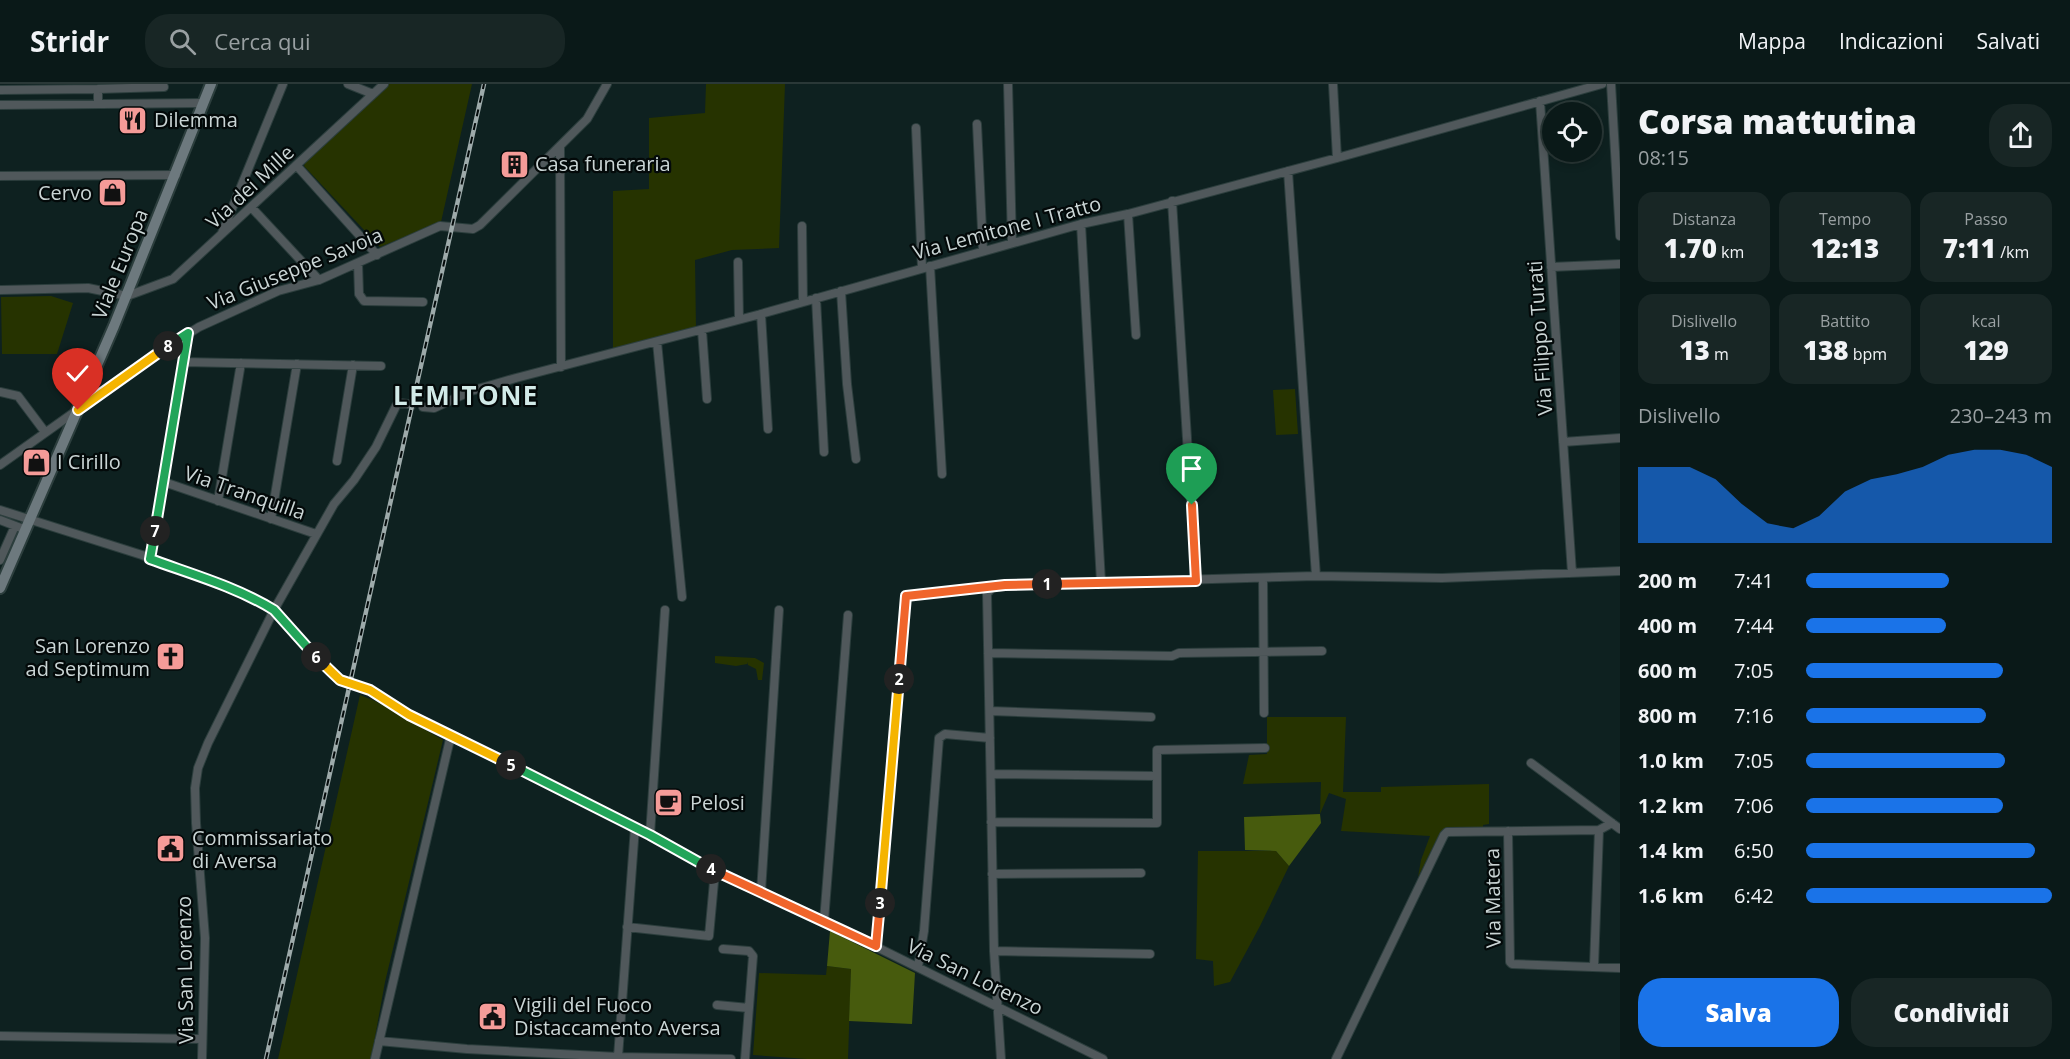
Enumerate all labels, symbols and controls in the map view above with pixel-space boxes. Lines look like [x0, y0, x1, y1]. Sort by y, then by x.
search box [145, 14, 565, 68]
text: Stridr [30, 22, 109, 60]
icon: search [166, 25, 199, 58]
text: Cerca qui [214, 26, 310, 56]
text: Mappa [1738, 27, 1806, 55]
text: Indicazioni [1839, 27, 1944, 55]
text: Salvati [1977, 27, 2040, 55]
text: Corsa mattutina [1638, 99, 1917, 144]
map controls [1542, 102, 1602, 162]
button: locate [1542, 102, 1602, 162]
restaurant icon: Dilemma [117, 104, 149, 136]
button: share [1989, 104, 2052, 167]
place label: Dilemma [154, 106, 238, 133]
street label: Via dei Mille [200, 139, 300, 234]
text: 08:15 [1638, 144, 1689, 171]
building icon: Casa funeraria [498, 148, 530, 180]
place label: Casa funeraria [535, 150, 671, 177]
shop icon: Cervo [97, 177, 129, 209]
place label: Cervo [38, 179, 92, 206]
street label: Via Lemitone I Tratto [910, 189, 1104, 266]
street label: Viale Europa [85, 205, 154, 323]
text: Distanza [1672, 208, 1736, 230]
text: Tempo [1819, 208, 1871, 230]
text: Passo [1964, 208, 2008, 230]
street label: Via Giuseppe Savoia [203, 221, 387, 316]
text: 1.70 [1664, 230, 1717, 266]
text: 12:13 [1811, 230, 1879, 266]
text: 7:11 [1943, 230, 1996, 266]
text: km [1717, 241, 1744, 263]
text: /km [1996, 241, 2029, 263]
street label: Via Filippo Turati [1521, 260, 1558, 416]
text: Dislivello [1671, 310, 1737, 332]
text: Battito [1820, 310, 1870, 332]
text: kcal [1972, 310, 2001, 332]
pin: 8 [153, 331, 183, 361]
text: 13 [1679, 332, 1710, 368]
text: 138 [1803, 332, 1849, 368]
text: 129 [1963, 332, 2009, 368]
text: 8 [163, 335, 173, 357]
text: m [1710, 343, 1729, 365]
text: bpm [1849, 343, 1887, 365]
pin [52, 348, 103, 410]
icon: check [61, 357, 94, 390]
district label: LEMITONE [393, 377, 539, 413]
text: Dislivello [1638, 402, 1721, 429]
text: 230–243 m [1950, 402, 2052, 429]
pin [1166, 443, 1217, 505]
shop icon: I Cirillo [20, 446, 52, 478]
place label: I Cirillo [57, 448, 121, 475]
icon: arrive [1175, 452, 1208, 485]
street label: Via Tranquilla [181, 459, 309, 526]
pin: 7 [140, 516, 170, 546]
text: 7 [150, 520, 160, 542]
text: 200 m [1638, 567, 1697, 594]
text: 7:41 [1734, 567, 1774, 594]
pin: 1 [1032, 569, 1062, 599]
text: 1 [1042, 573, 1052, 595]
text: 400 m [1638, 612, 1697, 639]
text: 7:44 [1734, 612, 1774, 639]
place label: San Lorenzo ad Septimum [26, 632, 150, 682]
church icon: San Lorenzo ad Septimum [155, 641, 187, 673]
pin: 6 [301, 642, 331, 672]
text: 6 [311, 646, 321, 668]
text: 600 m [1638, 657, 1697, 684]
text: 7:05 [1734, 657, 1774, 684]
pin: 2 [884, 664, 914, 694]
text: 2 [894, 668, 904, 690]
text: 800 m [1638, 702, 1697, 729]
text: 7:16 [1734, 702, 1774, 729]
text: 1.0 km [1638, 747, 1704, 774]
text: 7:05 [1734, 747, 1774, 774]
pin: 5 [496, 750, 526, 780]
text: 5 [506, 754, 516, 776]
cafe icon: Pelosi [653, 787, 685, 819]
place label: Pelosi [690, 789, 745, 816]
text: 1.2 km [1638, 792, 1704, 819]
text: 7:06 [1734, 792, 1774, 819]
place label: Commissariato di Aversa [192, 824, 332, 874]
public building icon: Commissariato di Aversa [155, 833, 187, 865]
text: 1.4 km [1638, 837, 1704, 864]
text: 6:50 [1734, 837, 1774, 864]
street label: Via Matera [1478, 848, 1507, 948]
pin: 4 [696, 854, 726, 884]
text: 4 [706, 858, 716, 880]
text: 1.6 km [1638, 882, 1704, 909]
text: 6:42 [1734, 882, 1774, 909]
pin: 3 [865, 888, 895, 918]
text: 3 [875, 892, 885, 914]
street label: Via San Lorenzo [170, 896, 199, 1044]
street label: Via San Lorenzo [903, 932, 1048, 1021]
button: Salva [1638, 978, 1839, 1047]
button: Condividi [1851, 978, 2052, 1047]
place label: Vigili del Fuoco Distaccamento Aversa [514, 991, 721, 1041]
public building icon: Vigili del Fuoco Distaccamento Aversa [477, 1000, 509, 1032]

